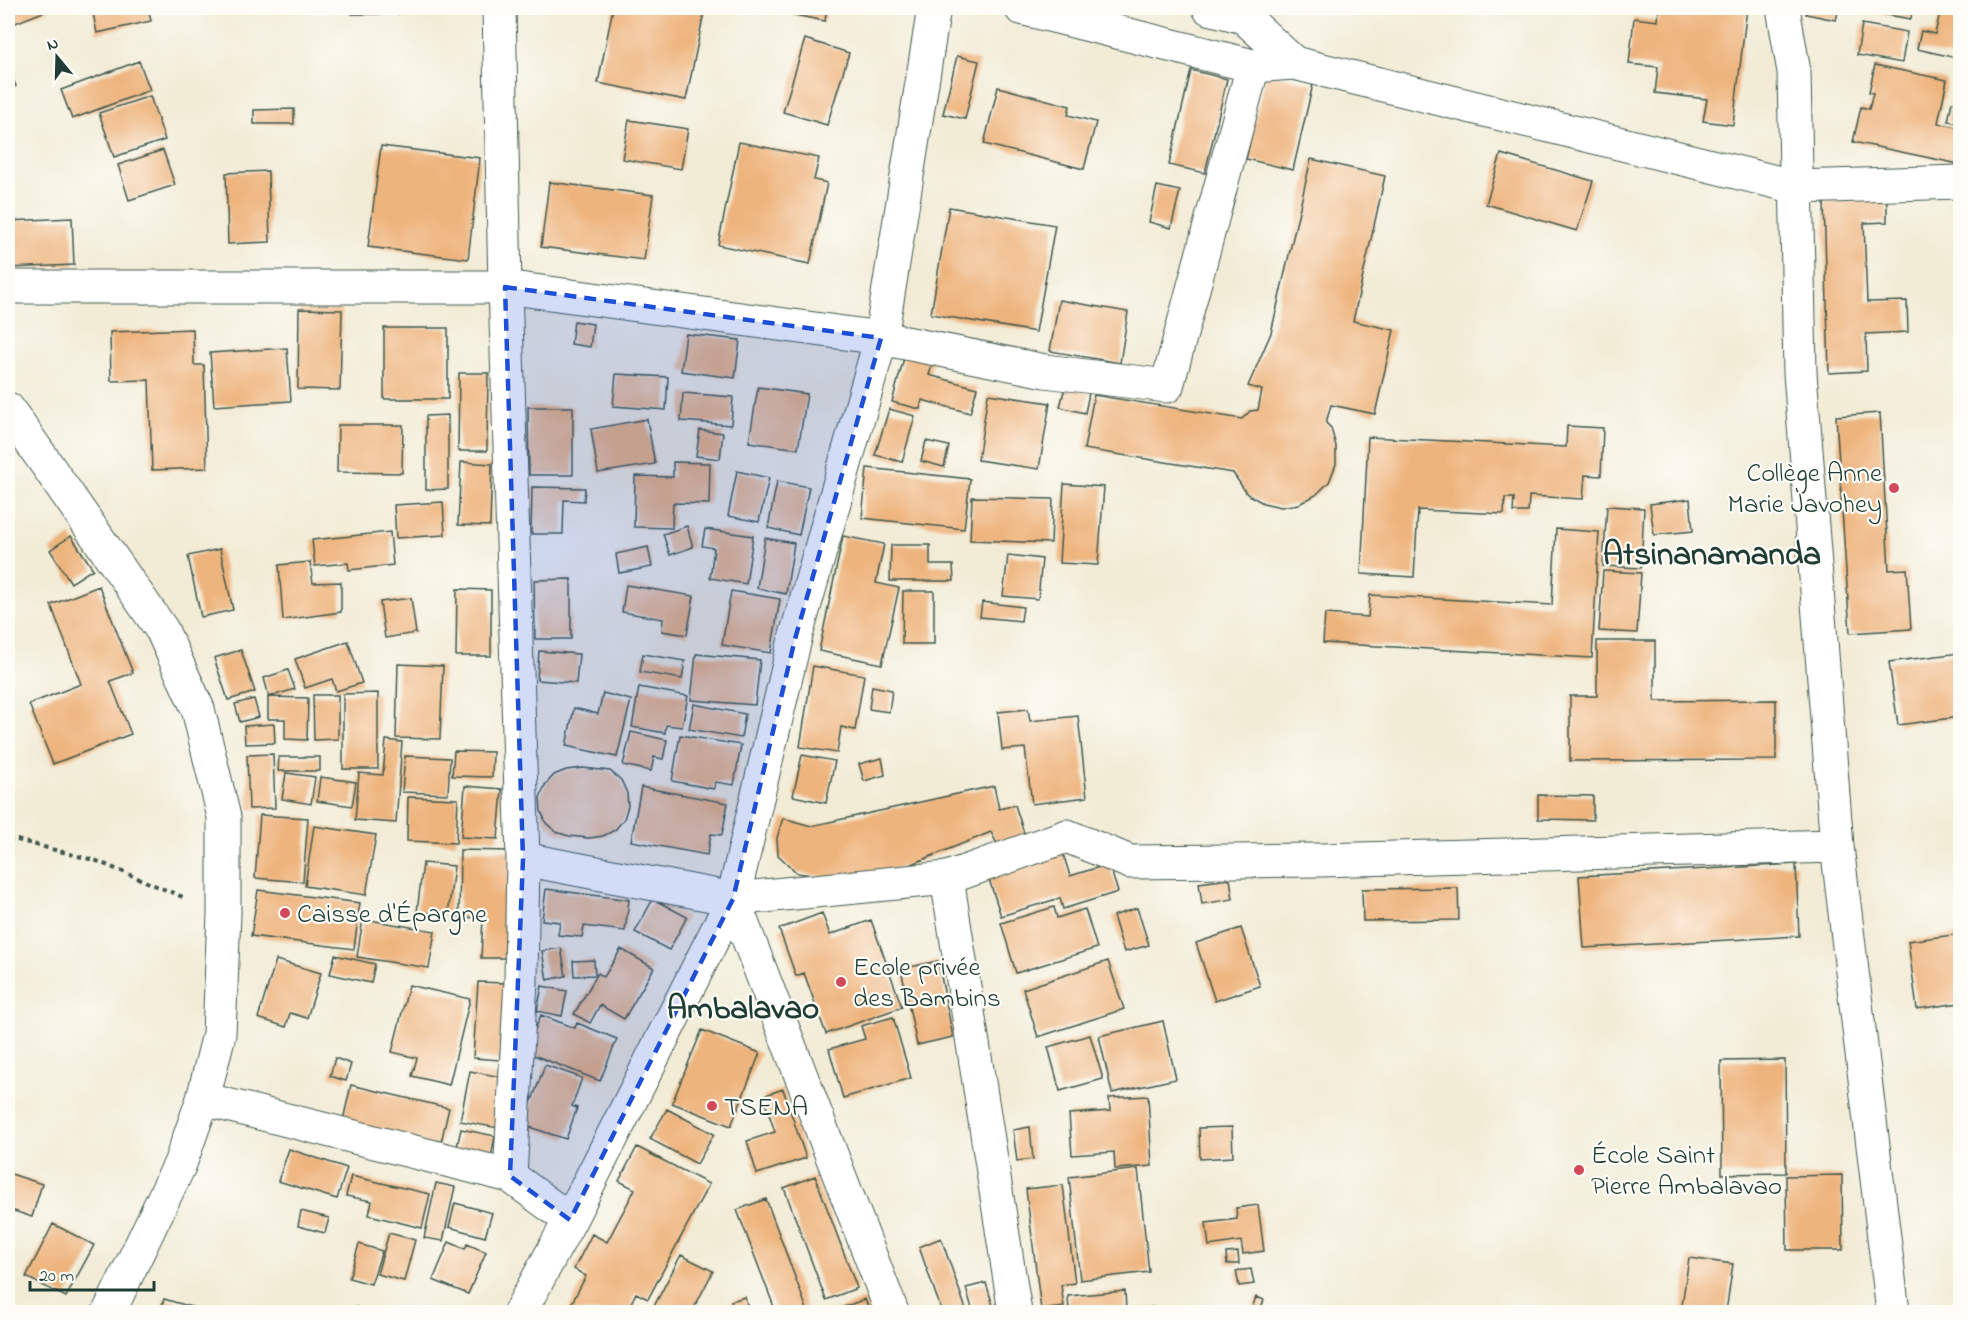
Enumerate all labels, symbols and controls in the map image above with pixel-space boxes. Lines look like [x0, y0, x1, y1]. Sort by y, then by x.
north arrow [27, 27, 87, 87]
text: N [44, 32, 62, 58]
place label: Collège Anne Marie Javohey [1728, 455, 1883, 525]
marker: Collège Anne Marie Javohey [1887, 481, 1901, 495]
district label: Atsinanamanda [1603, 532, 1821, 580]
place label: Caisse d'Épargne [297, 896, 488, 935]
marker: Caisse d'Épargne [278, 906, 292, 920]
place label: Ecole privée des Bambins [853, 949, 1001, 1019]
marker: Ecole privée des Bambins [834, 975, 848, 989]
district label: Ambalavao [667, 986, 819, 1034]
place label: TSENA [724, 1089, 808, 1128]
marker: TSENA [705, 1099, 719, 1113]
place label: École Saint Pierre Ambalavao [1591, 1137, 1782, 1207]
marker: École Saint Pierre Ambalavao [1572, 1163, 1586, 1177]
scale bar [30, 1254, 154, 1292]
text: 20 m [39, 1264, 74, 1290]

